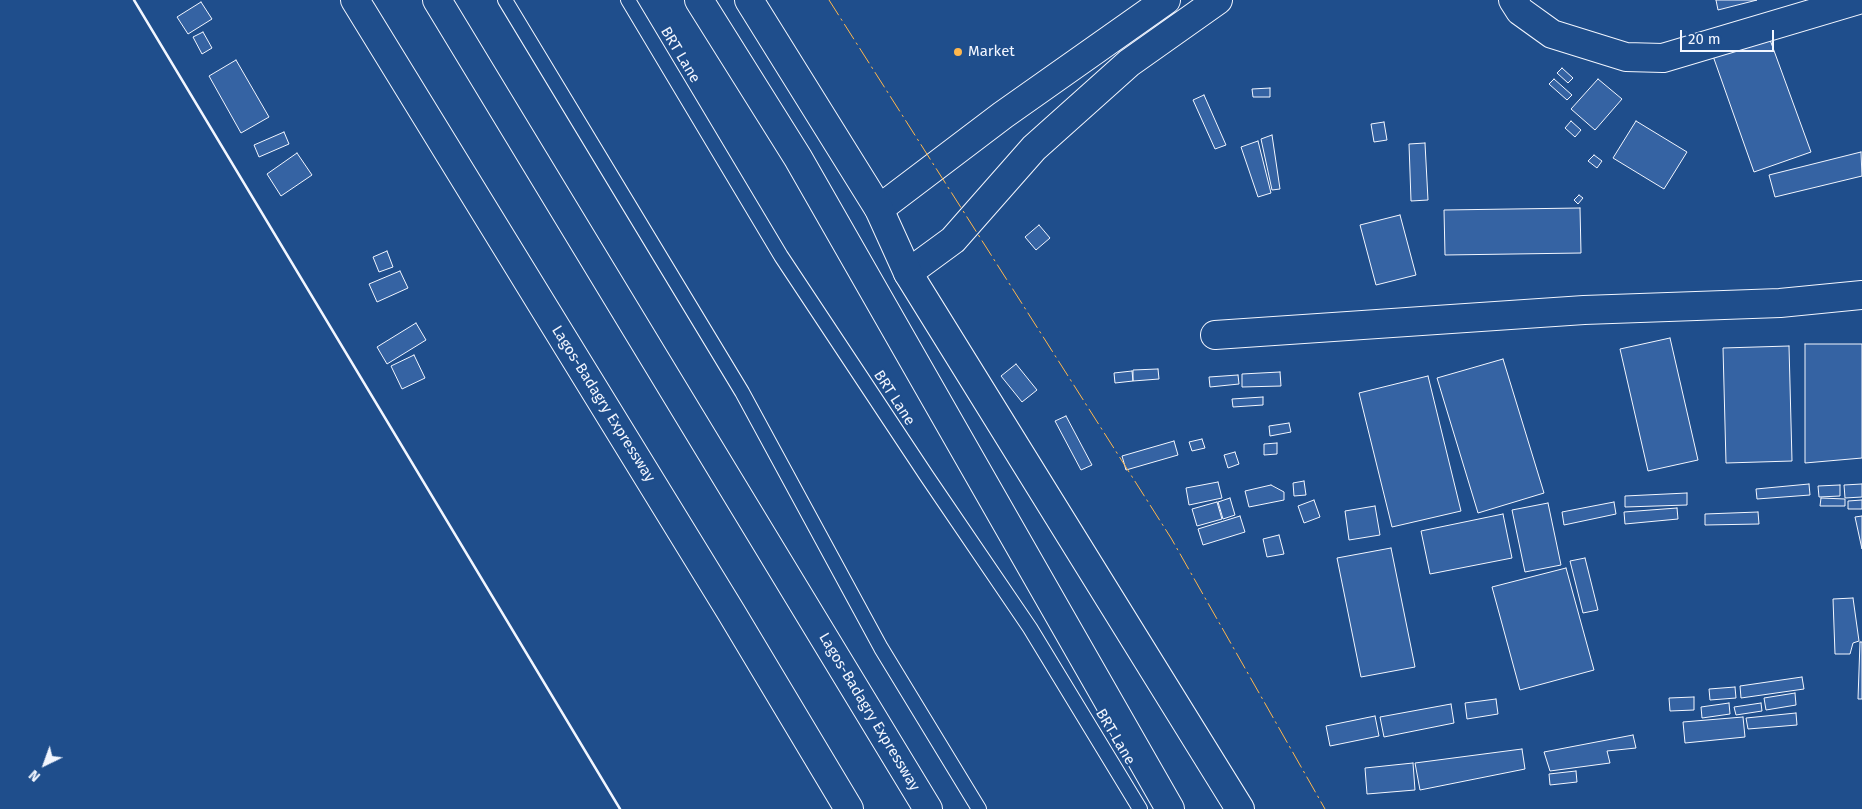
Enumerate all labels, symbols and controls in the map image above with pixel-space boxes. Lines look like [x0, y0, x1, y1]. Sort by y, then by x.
scale bar [1682, 20, 1776, 52]
street label: BRT Lane [656, 24, 704, 86]
text: 20 m [1688, 30, 1721, 48]
place label: Market [968, 43, 1015, 61]
marker: Market [952, 46, 964, 58]
street label: Lagos-Badagry Expressway [547, 322, 659, 486]
street label: BRT Lane [870, 367, 918, 429]
street label: Lagos-Badagry Expressway [815, 630, 923, 794]
street label: BRT Lane [1091, 706, 1139, 768]
north arrow [20, 739, 70, 789]
text: N [25, 766, 44, 785]

